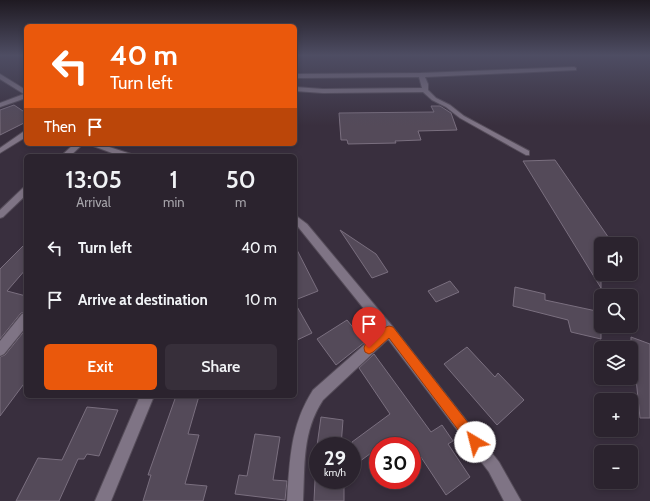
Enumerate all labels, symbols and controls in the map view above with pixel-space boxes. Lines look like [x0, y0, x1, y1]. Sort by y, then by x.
text: 40 m [110, 38, 178, 72]
icon: left [44, 40, 96, 92]
text: Turn left [110, 72, 173, 94]
icon: arrive [84, 116, 106, 138]
text: Then [44, 118, 76, 136]
text: 13:05 [65, 165, 122, 194]
text: 1 [170, 165, 178, 194]
text: 50 [226, 165, 256, 194]
text: Arrival [76, 194, 111, 210]
text: min [163, 194, 185, 210]
text: m [235, 194, 246, 210]
icon: left [44, 237, 66, 259]
map controls [594, 237, 638, 489]
button: sound [594, 237, 638, 281]
text: Turn left [78, 239, 132, 257]
text: 40 m [241, 239, 277, 257]
icon: arrive [44, 289, 66, 311]
button: search [594, 289, 638, 333]
text: Arrive at destination [78, 291, 208, 309]
text: 10 m [245, 291, 277, 309]
pin [352, 307, 386, 348]
icon: arrive [358, 313, 380, 335]
button: layers [594, 341, 638, 385]
button: Exit [44, 344, 157, 390]
button: Share [165, 344, 277, 390]
button: + [594, 393, 638, 437]
position arrow [454, 421, 496, 463]
speed limit sign: 30 [369, 437, 421, 489]
button: − [594, 445, 638, 489]
text: 29 [324, 446, 346, 470]
text: km/h [324, 466, 346, 479]

